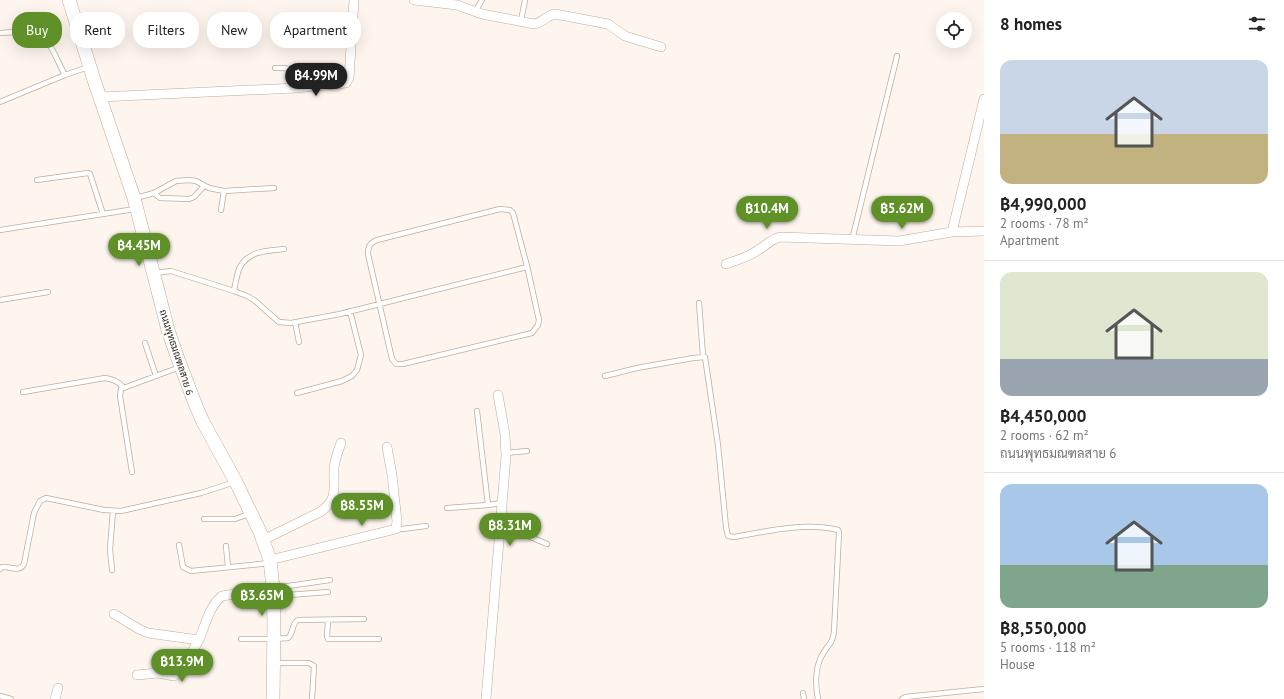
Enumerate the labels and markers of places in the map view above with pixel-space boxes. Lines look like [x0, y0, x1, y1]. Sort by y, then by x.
pin: ฿4.99M [283, 63, 349, 97]
pin: ฿10.4M [734, 196, 800, 230]
pin: ฿5.62M [869, 196, 935, 230]
pin: ฿4.45M [106, 233, 172, 267]
pin: ฿8.55M [329, 493, 395, 527]
pin: ฿8.31M [477, 513, 543, 547]
pin: ฿3.65M [229, 583, 295, 617]
pin: ฿13.9M [149, 649, 215, 683]

